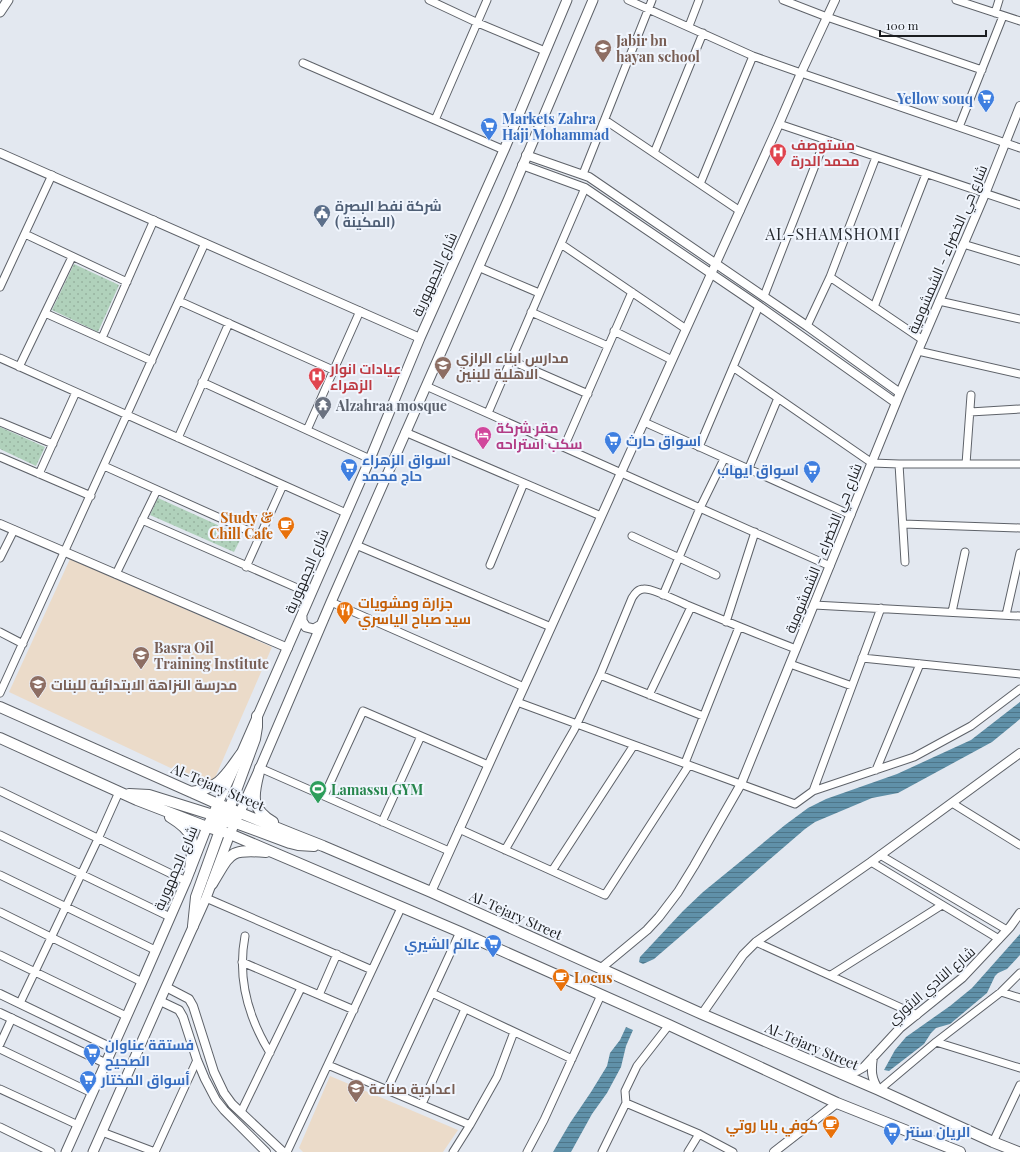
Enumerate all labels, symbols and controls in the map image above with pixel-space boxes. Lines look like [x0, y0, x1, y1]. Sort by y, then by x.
scale bar [880, 12, 986, 38]
text: 100 m [886, 17, 919, 33]
place label: Jabir bn hayan school [615, 31, 700, 66]
school or university icon: Jabir bn hayan school [593, 38, 613, 63]
supermarket icon: Yellow souq [976, 88, 996, 113]
place label: Yellow souq [896, 89, 974, 108]
place label: Markets Zahra Haji Mohammad [502, 109, 610, 144]
supermarket icon: Markets Zahra Haji Mohammad [479, 116, 499, 141]
place label: مستوصف محمد الدرة [791, 135, 860, 170]
hospital icon: مستوصف محمد الدرة [768, 142, 788, 167]
street label: شارع حي الخضراء - الشمشومية [903, 162, 994, 338]
place label: شركة نفط البصرة ( المكينة) [335, 196, 442, 231]
public building icon: شركة نفط البصرة ( المكينة) [312, 203, 332, 228]
district label: AL-SHAMSHOMI [764, 223, 901, 244]
street label: شارع الجمهورية [407, 229, 461, 319]
place label: مدارس ابناء الرازي الاهلية للبنين [456, 348, 569, 383]
school or university icon: مدارس ابناء الرازي الاهلية للبنين [433, 355, 453, 380]
place label: عيادات انوار الزهراء [329, 359, 401, 394]
hospital icon: عيادات انوار الزهراء [307, 366, 327, 391]
temple icon: Alzahraa mosque [313, 395, 333, 420]
place label: Alzahraa mosque [335, 396, 447, 415]
place label: مقر شركة سكب استراحه [496, 418, 583, 453]
hotel icon: مقر شركة سكب استراحه [473, 425, 493, 450]
supermarket icon: اسواق حارث [603, 430, 623, 455]
place label: اسواق حارث [626, 431, 701, 450]
place label: اسواق الزهراء حاج محمد [362, 450, 451, 486]
supermarket icon: اسواق الزهراء حاج محمد [339, 457, 359, 482]
supermarket icon: اسواق ايهاب [802, 459, 822, 484]
place label: اسواق ايهاب [717, 460, 799, 479]
street label: شارع حي الخضراء - الشمشومية [780, 460, 869, 637]
place label: Study & Chill Cafe [209, 508, 273, 543]
cafe icon: Study & Chill Cafe [276, 515, 296, 540]
street label: شارع الجمهورية [280, 526, 332, 616]
place label: جزارة ومشويات سيد صباح الياسري [358, 593, 471, 630]
restaurant icon: جزارة ومشويات سيد صباح الياسري [335, 600, 355, 625]
place label: Basra Oil Training Institute [154, 638, 269, 673]
school or university icon: Basra Oil Training Institute [131, 645, 151, 670]
school or university icon: مدرسة النزاهة الابتدائية للبنات [28, 674, 48, 699]
place label: مدرسة النزاهة الابتدائية للبنات [51, 675, 237, 694]
street label: Al-Tejary Street [167, 758, 269, 816]
sports icon: Lamassu GYM [308, 779, 328, 804]
place label: Lamassu GYM [331, 780, 423, 799]
street label: شارع الجمهورية [149, 823, 201, 913]
street label: Al-Tejary Street [466, 886, 566, 944]
supermarket icon: عالم الشيري [483, 933, 503, 958]
place label: عالم الشيري [404, 934, 480, 955]
street label: شارع النادي الاثوري [883, 942, 981, 1031]
cafe icon: Locus [551, 967, 571, 992]
place label: Locus [574, 968, 612, 987]
street label: Al-Tejary Street [761, 1017, 863, 1075]
place label: فستقة عناوان الصحيح [105, 1035, 194, 1071]
supermarket icon: فستقة عناوان الصحيح [82, 1042, 102, 1067]
supermarket icon: أسواق المختار [78, 1069, 98, 1094]
place label: أسواق المختار [100, 1070, 190, 1089]
school or university icon: اعدادية صناعة [346, 1078, 366, 1103]
place label: اعدادية صناعة [369, 1079, 456, 1098]
cafe icon: كوفي بابا روتي [821, 1114, 841, 1139]
place label: كوفي بابا روتي [726, 1115, 818, 1137]
supermarket icon: الريان سنتر [882, 1121, 902, 1146]
place label: الريان سنتر [904, 1122, 970, 1141]

